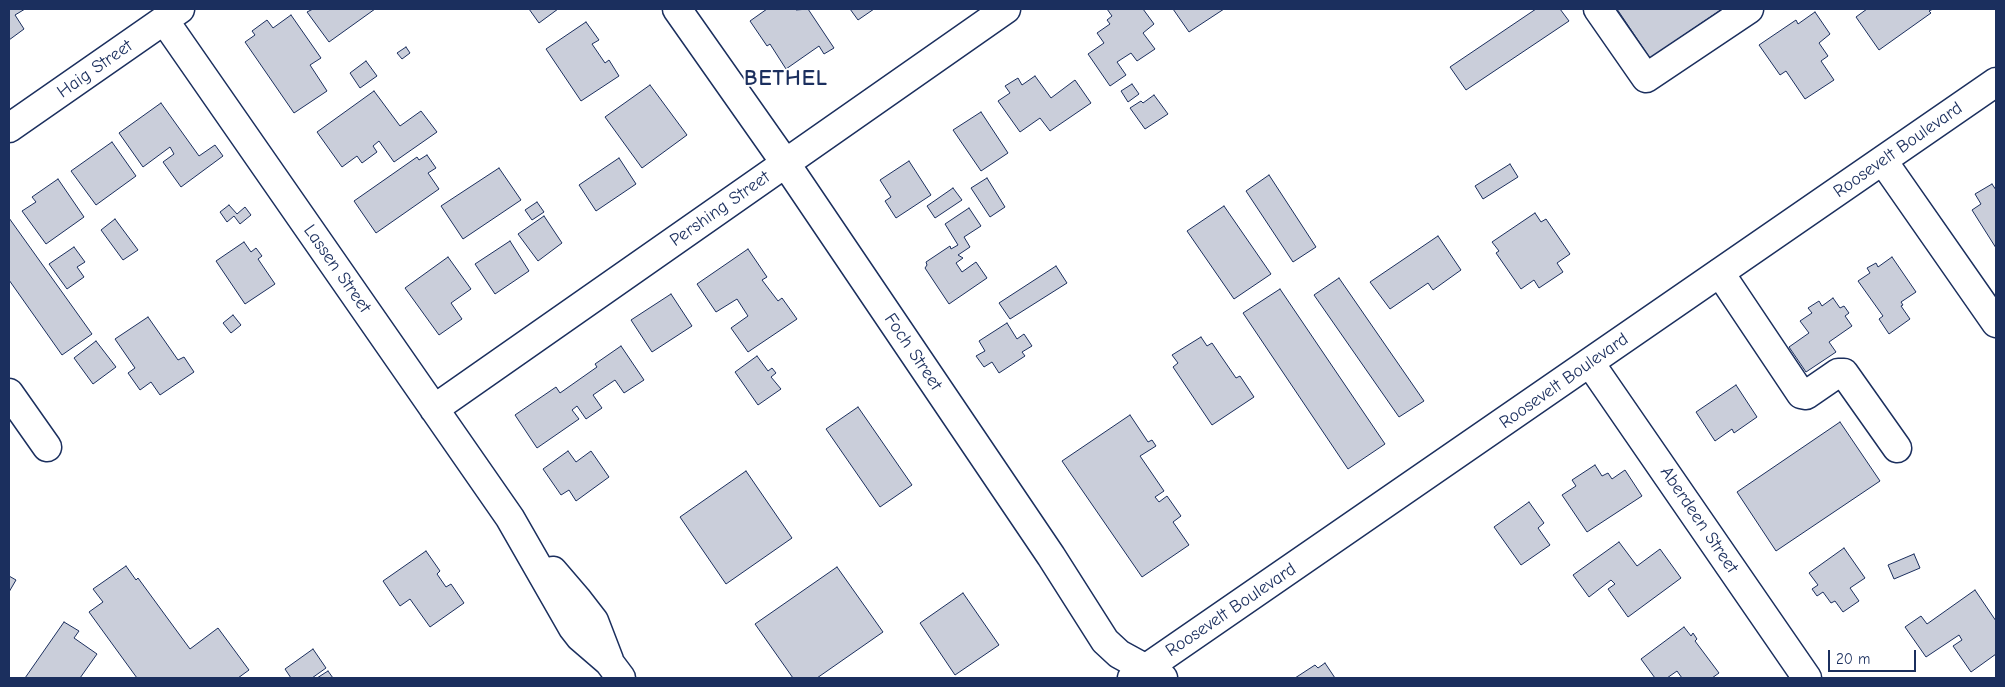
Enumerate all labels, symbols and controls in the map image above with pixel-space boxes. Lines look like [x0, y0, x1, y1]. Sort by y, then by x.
street label: Haig Street [53, 35, 137, 103]
district label: BETHEL [743, 66, 829, 92]
street label: Roosevelt Boulevard [1829, 97, 1967, 203]
street label: Pershing Street [666, 167, 774, 251]
street label: Lassen Street [299, 221, 375, 317]
street label: Foch Street [879, 309, 947, 395]
street label: Roosevelt Boulevard [1495, 328, 1633, 434]
street label: Aberdeen Street [1655, 462, 1743, 578]
street label: Roosevelt Boulevard [1162, 558, 1300, 662]
scale bar [1830, 640, 1918, 672]
text: 20 m [1836, 650, 1870, 668]

